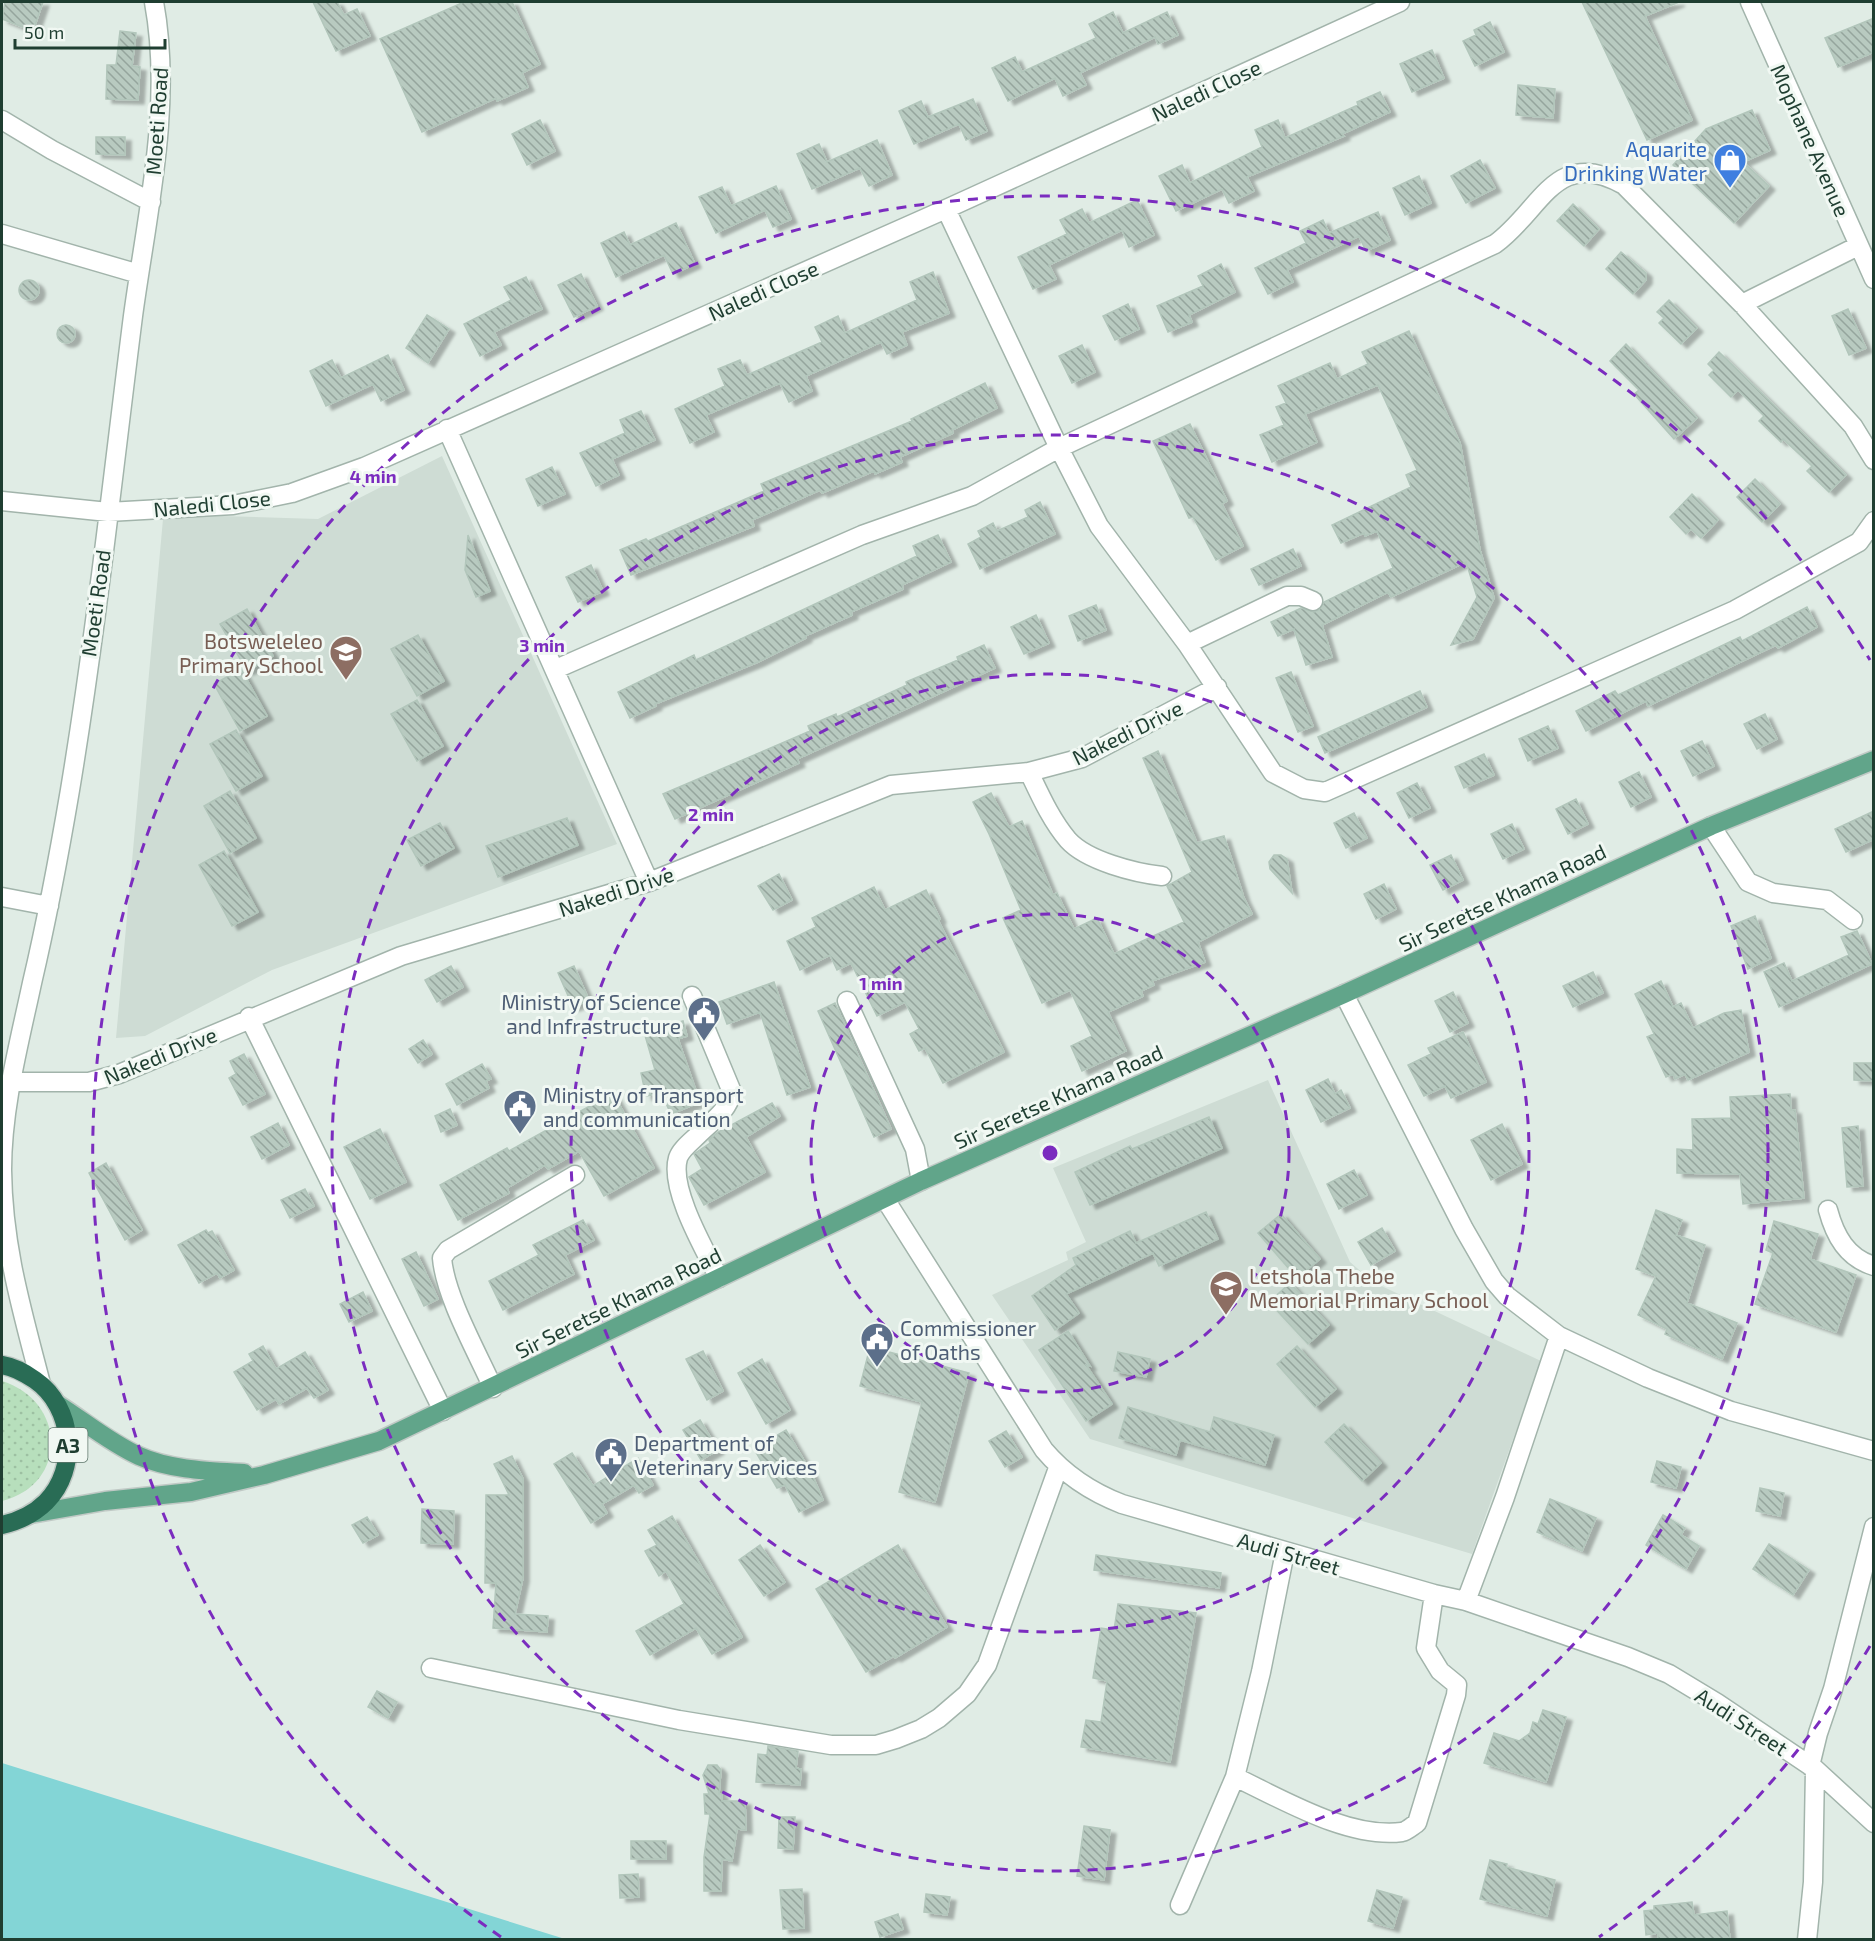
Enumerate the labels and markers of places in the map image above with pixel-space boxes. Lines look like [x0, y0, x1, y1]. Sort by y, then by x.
place label: Aquarite Drinking Water [1564, 136, 1708, 185]
shop icon: Aquarite Drinking Water [1712, 142, 1748, 189]
place label: Botsweleleo Primary School [179, 628, 324, 677]
school or university icon: Botsweleleo Primary School [328, 634, 364, 681]
place label: Ministry of Science and Infrastructure [501, 989, 681, 1038]
public building icon: Ministry of Science and Infrastructure [686, 995, 722, 1042]
place label: Ministry of Transport and communication [543, 1082, 744, 1131]
public building icon: Ministry of Transport and communication [502, 1088, 538, 1135]
centre of rings [1040, 1143, 1060, 1163]
place label: Letshola Thebe Memorial Primary School [1249, 1263, 1489, 1312]
school or university icon: Letshola Thebe Memorial Primary School [1208, 1269, 1244, 1316]
place label: Commissioner of Oaths [900, 1315, 1037, 1364]
public building icon: Commissioner of Oaths [859, 1321, 895, 1368]
place label: Department of Veterinary Services [634, 1430, 818, 1479]
public building icon: Department of Veterinary Services [593, 1436, 629, 1483]

